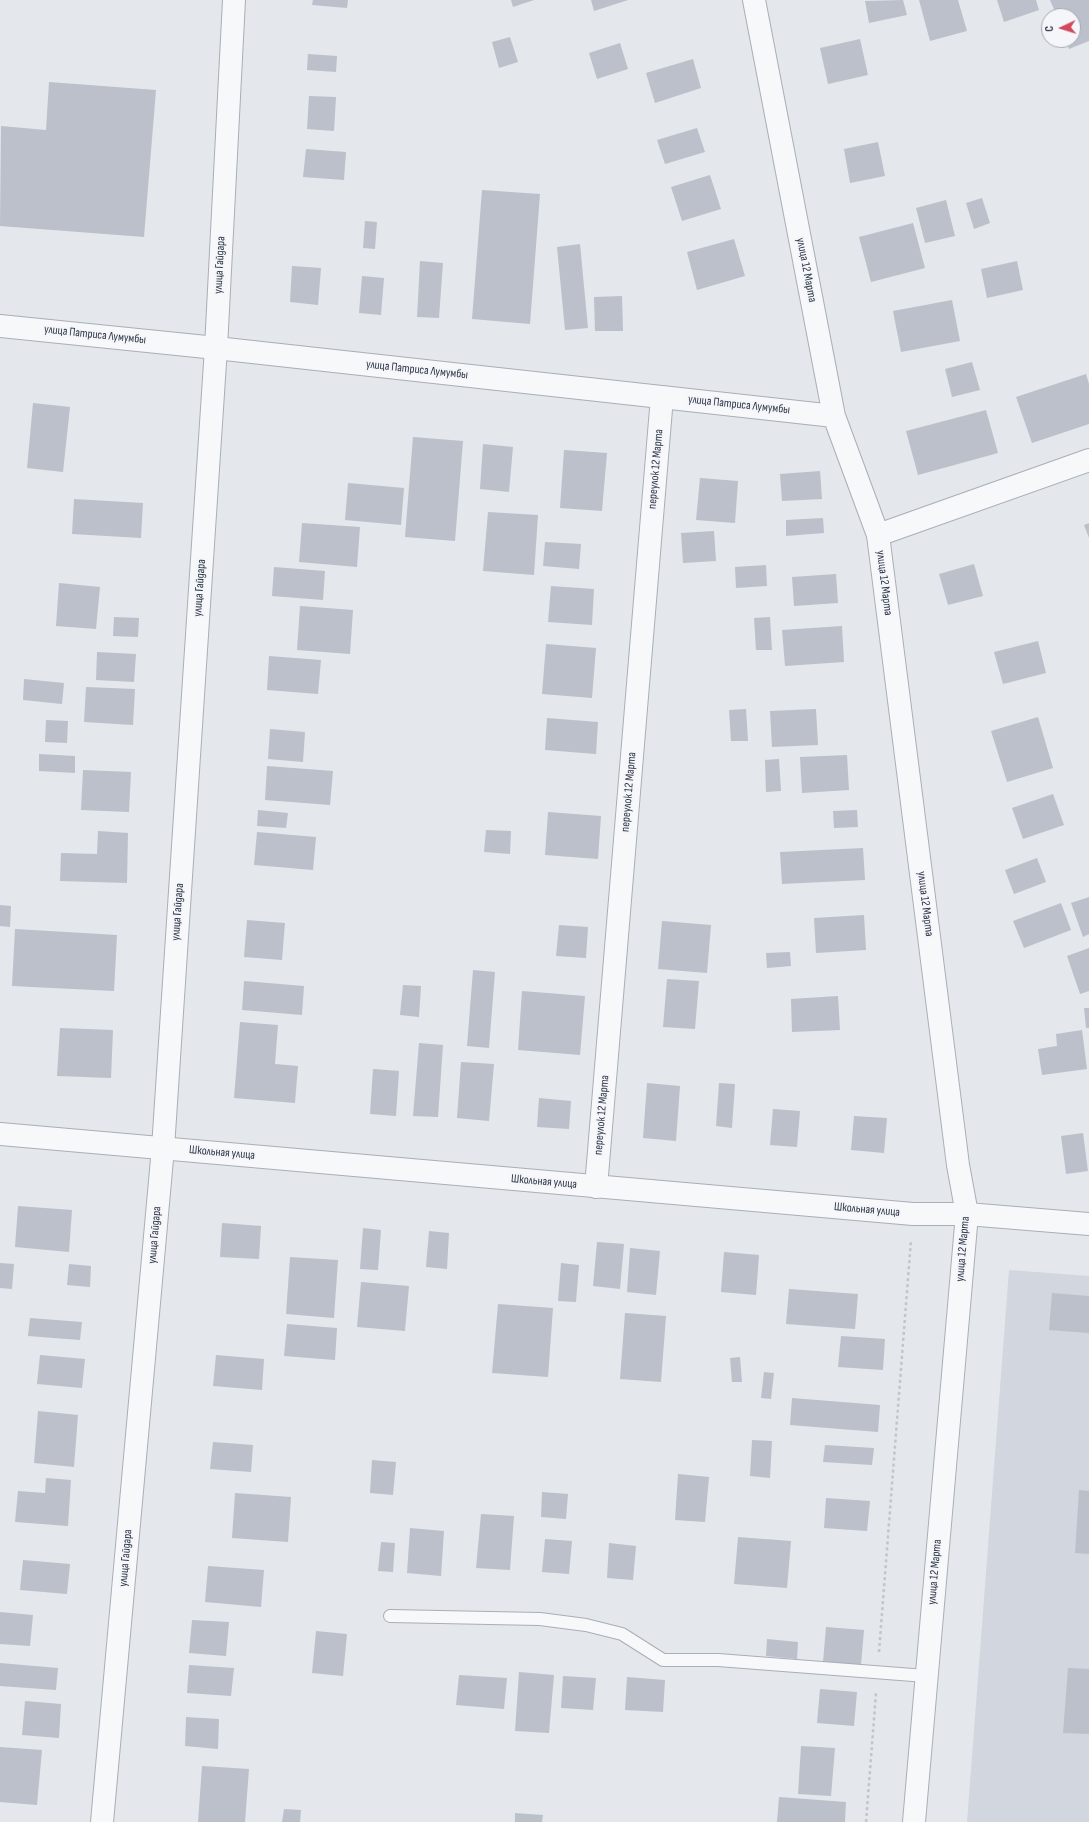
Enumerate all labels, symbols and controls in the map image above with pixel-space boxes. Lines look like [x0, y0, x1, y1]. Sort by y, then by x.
north arrow [1041, 8, 1081, 48]
text: С [1043, 26, 1056, 32]
street label: улица Гайдара [211, 236, 229, 294]
street label: улица 12 Марта [793, 236, 819, 304]
street label: улица Патриса Лумумбы [43, 322, 147, 348]
street label: улица Патриса Лумумбы [365, 357, 469, 383]
street label: улица Патриса Лумумбы [687, 392, 791, 418]
street label: переулок 12 Марта [645, 428, 667, 510]
street label: улица 12 Марта [873, 550, 895, 616]
street label: улица Гайдара [191, 559, 209, 617]
street label: переулок 12 Марта [618, 751, 640, 833]
street label: улица 12 Марта [914, 871, 936, 937]
street label: улица Гайдара [169, 883, 187, 941]
street label: переулок 12 Марта [591, 1074, 613, 1156]
street label: Школьная улица [188, 1143, 256, 1163]
street label: Школьная улица [510, 1172, 578, 1192]
street label: Школьная улица [833, 1200, 901, 1220]
street label: улица Гайдара [145, 1206, 165, 1264]
street label: улица 12 Марта [953, 1216, 973, 1282]
street label: улица Гайдара [116, 1529, 136, 1587]
street label: улица 12 Марта [925, 1539, 945, 1605]

